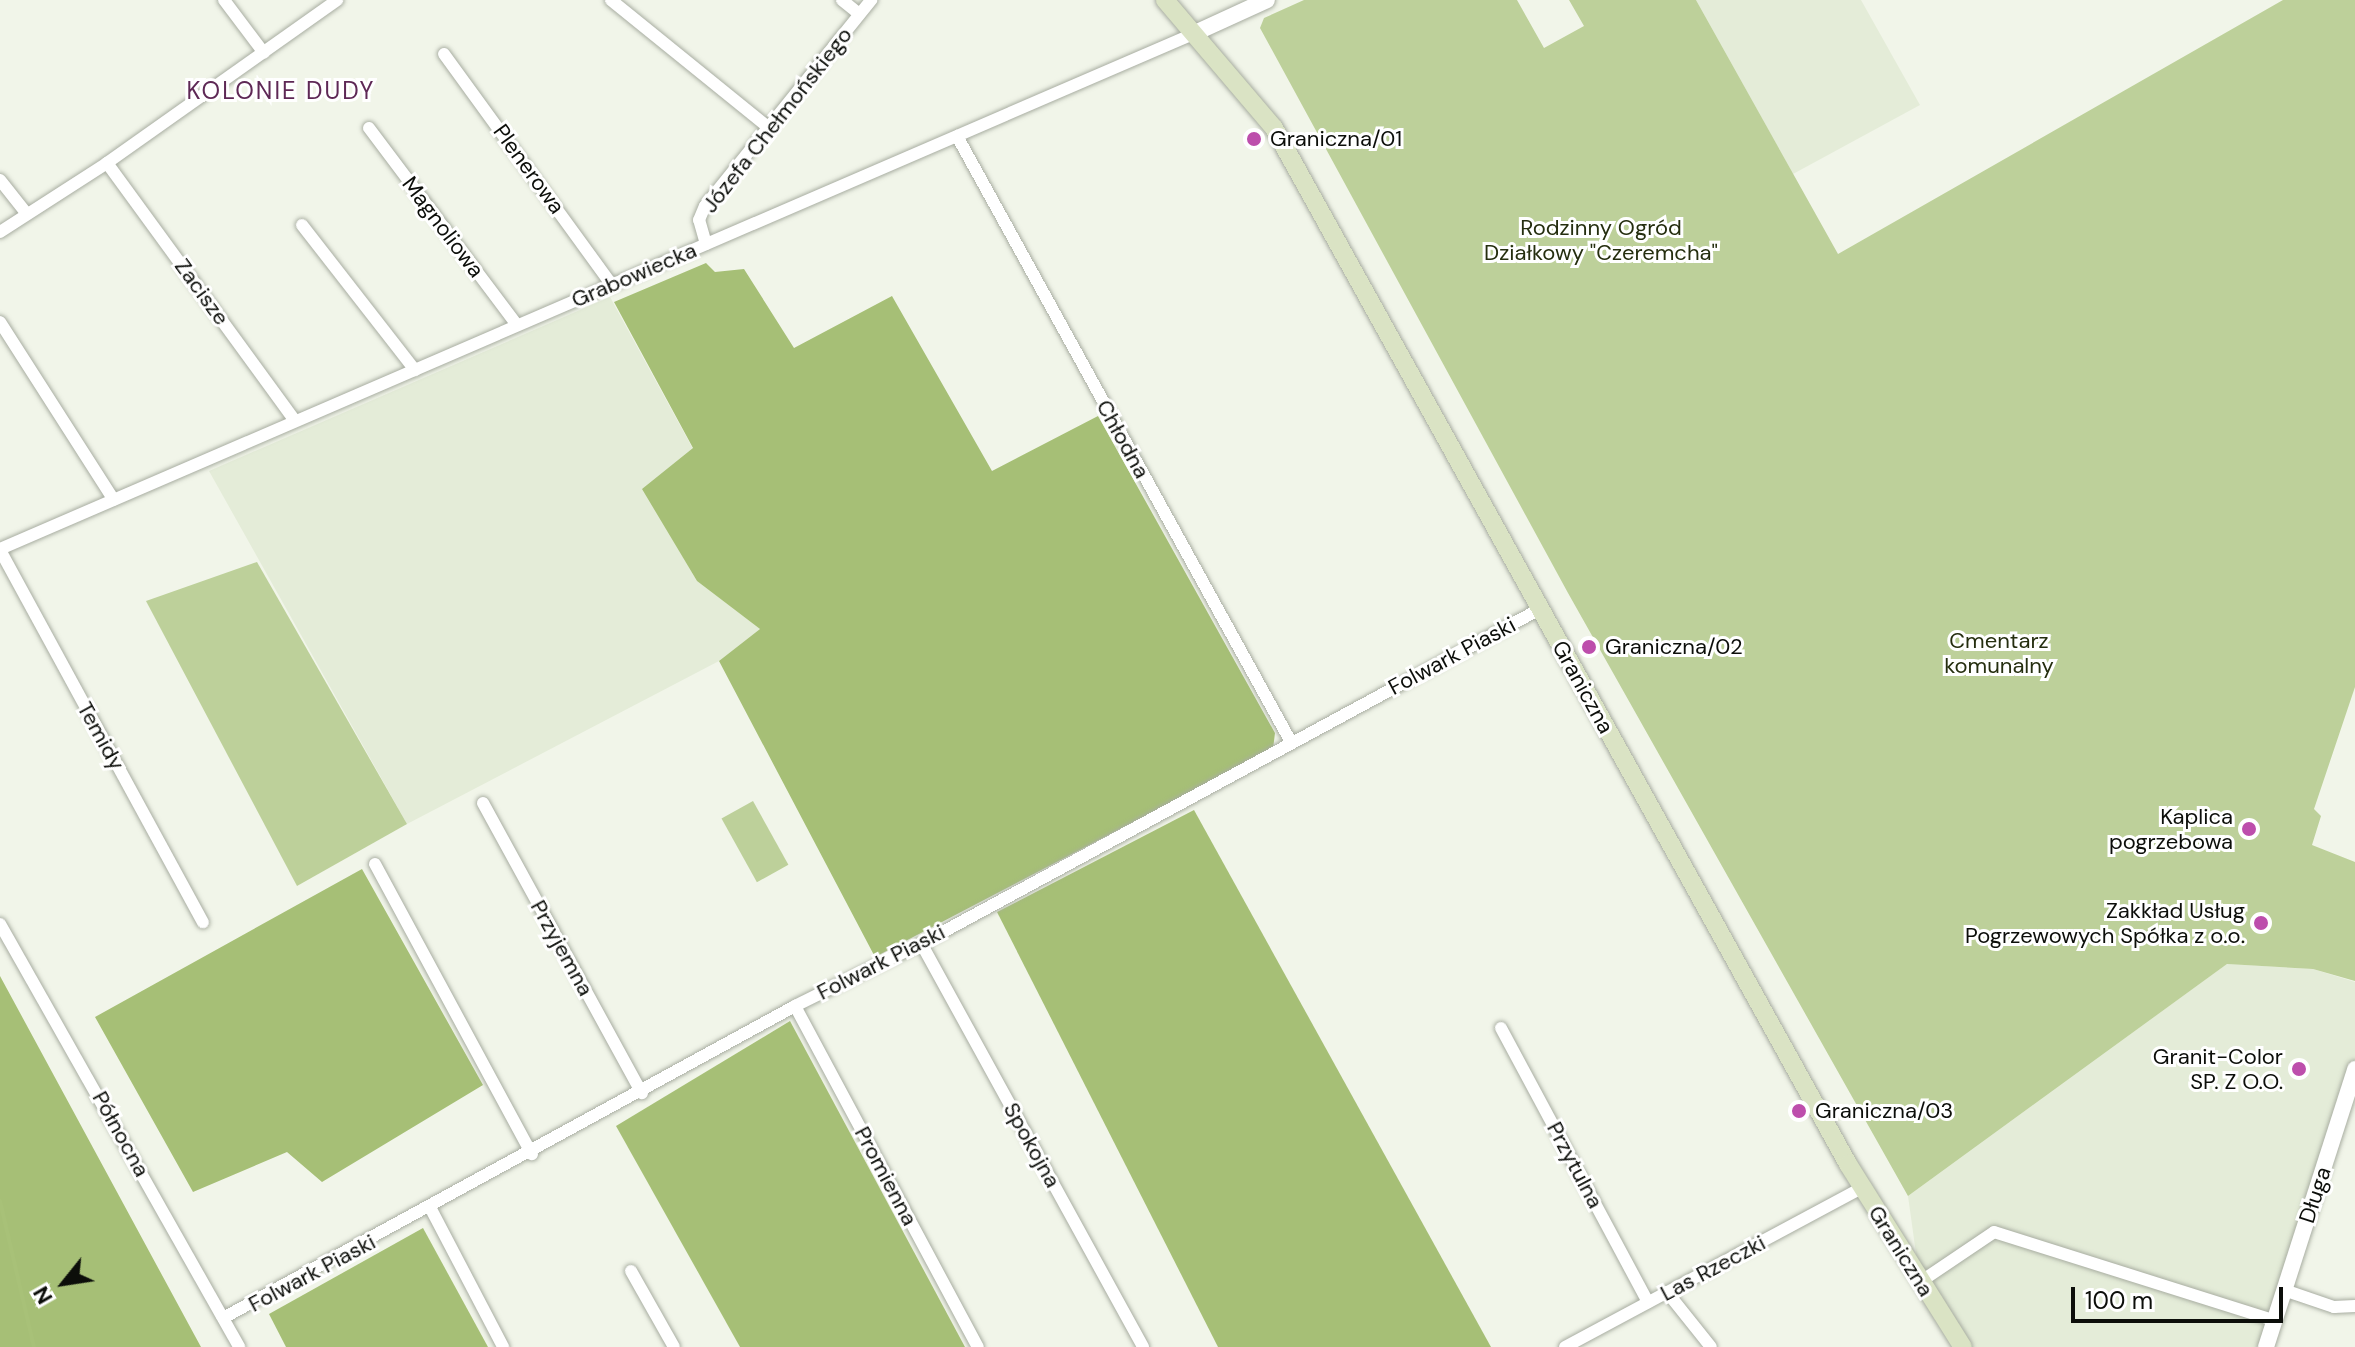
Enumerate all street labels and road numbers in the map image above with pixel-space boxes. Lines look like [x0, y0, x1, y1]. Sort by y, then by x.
street label: Józefa Chełmońskiego [696, 22, 858, 218]
street label: Plenerowa [488, 119, 570, 219]
street label: Magnoliowa [396, 171, 490, 283]
street label: Grabowiecka [567, 237, 701, 313]
street label: Zacisze [169, 254, 235, 330]
street label: Chłodna [1091, 395, 1155, 483]
street label: Folwark Piaski [1384, 611, 1520, 701]
street label: Graniczna [1547, 636, 1619, 738]
street label: Temidy [72, 697, 130, 775]
street label: Przyjemna [525, 896, 599, 1000]
street label: Folwark Piaski [813, 918, 949, 1006]
street label: Północna [87, 1087, 155, 1181]
street label: Spokojna [998, 1098, 1066, 1192]
street label: Przytulna [1541, 1117, 1609, 1213]
street label: Promienna [849, 1122, 923, 1230]
street label: Długa [2294, 1164, 2336, 1226]
street label: Graniczna [1863, 1201, 1939, 1301]
street label: Folwark Piaski [244, 1228, 380, 1318]
street label: Las Rzeczki [1656, 1229, 1770, 1307]

